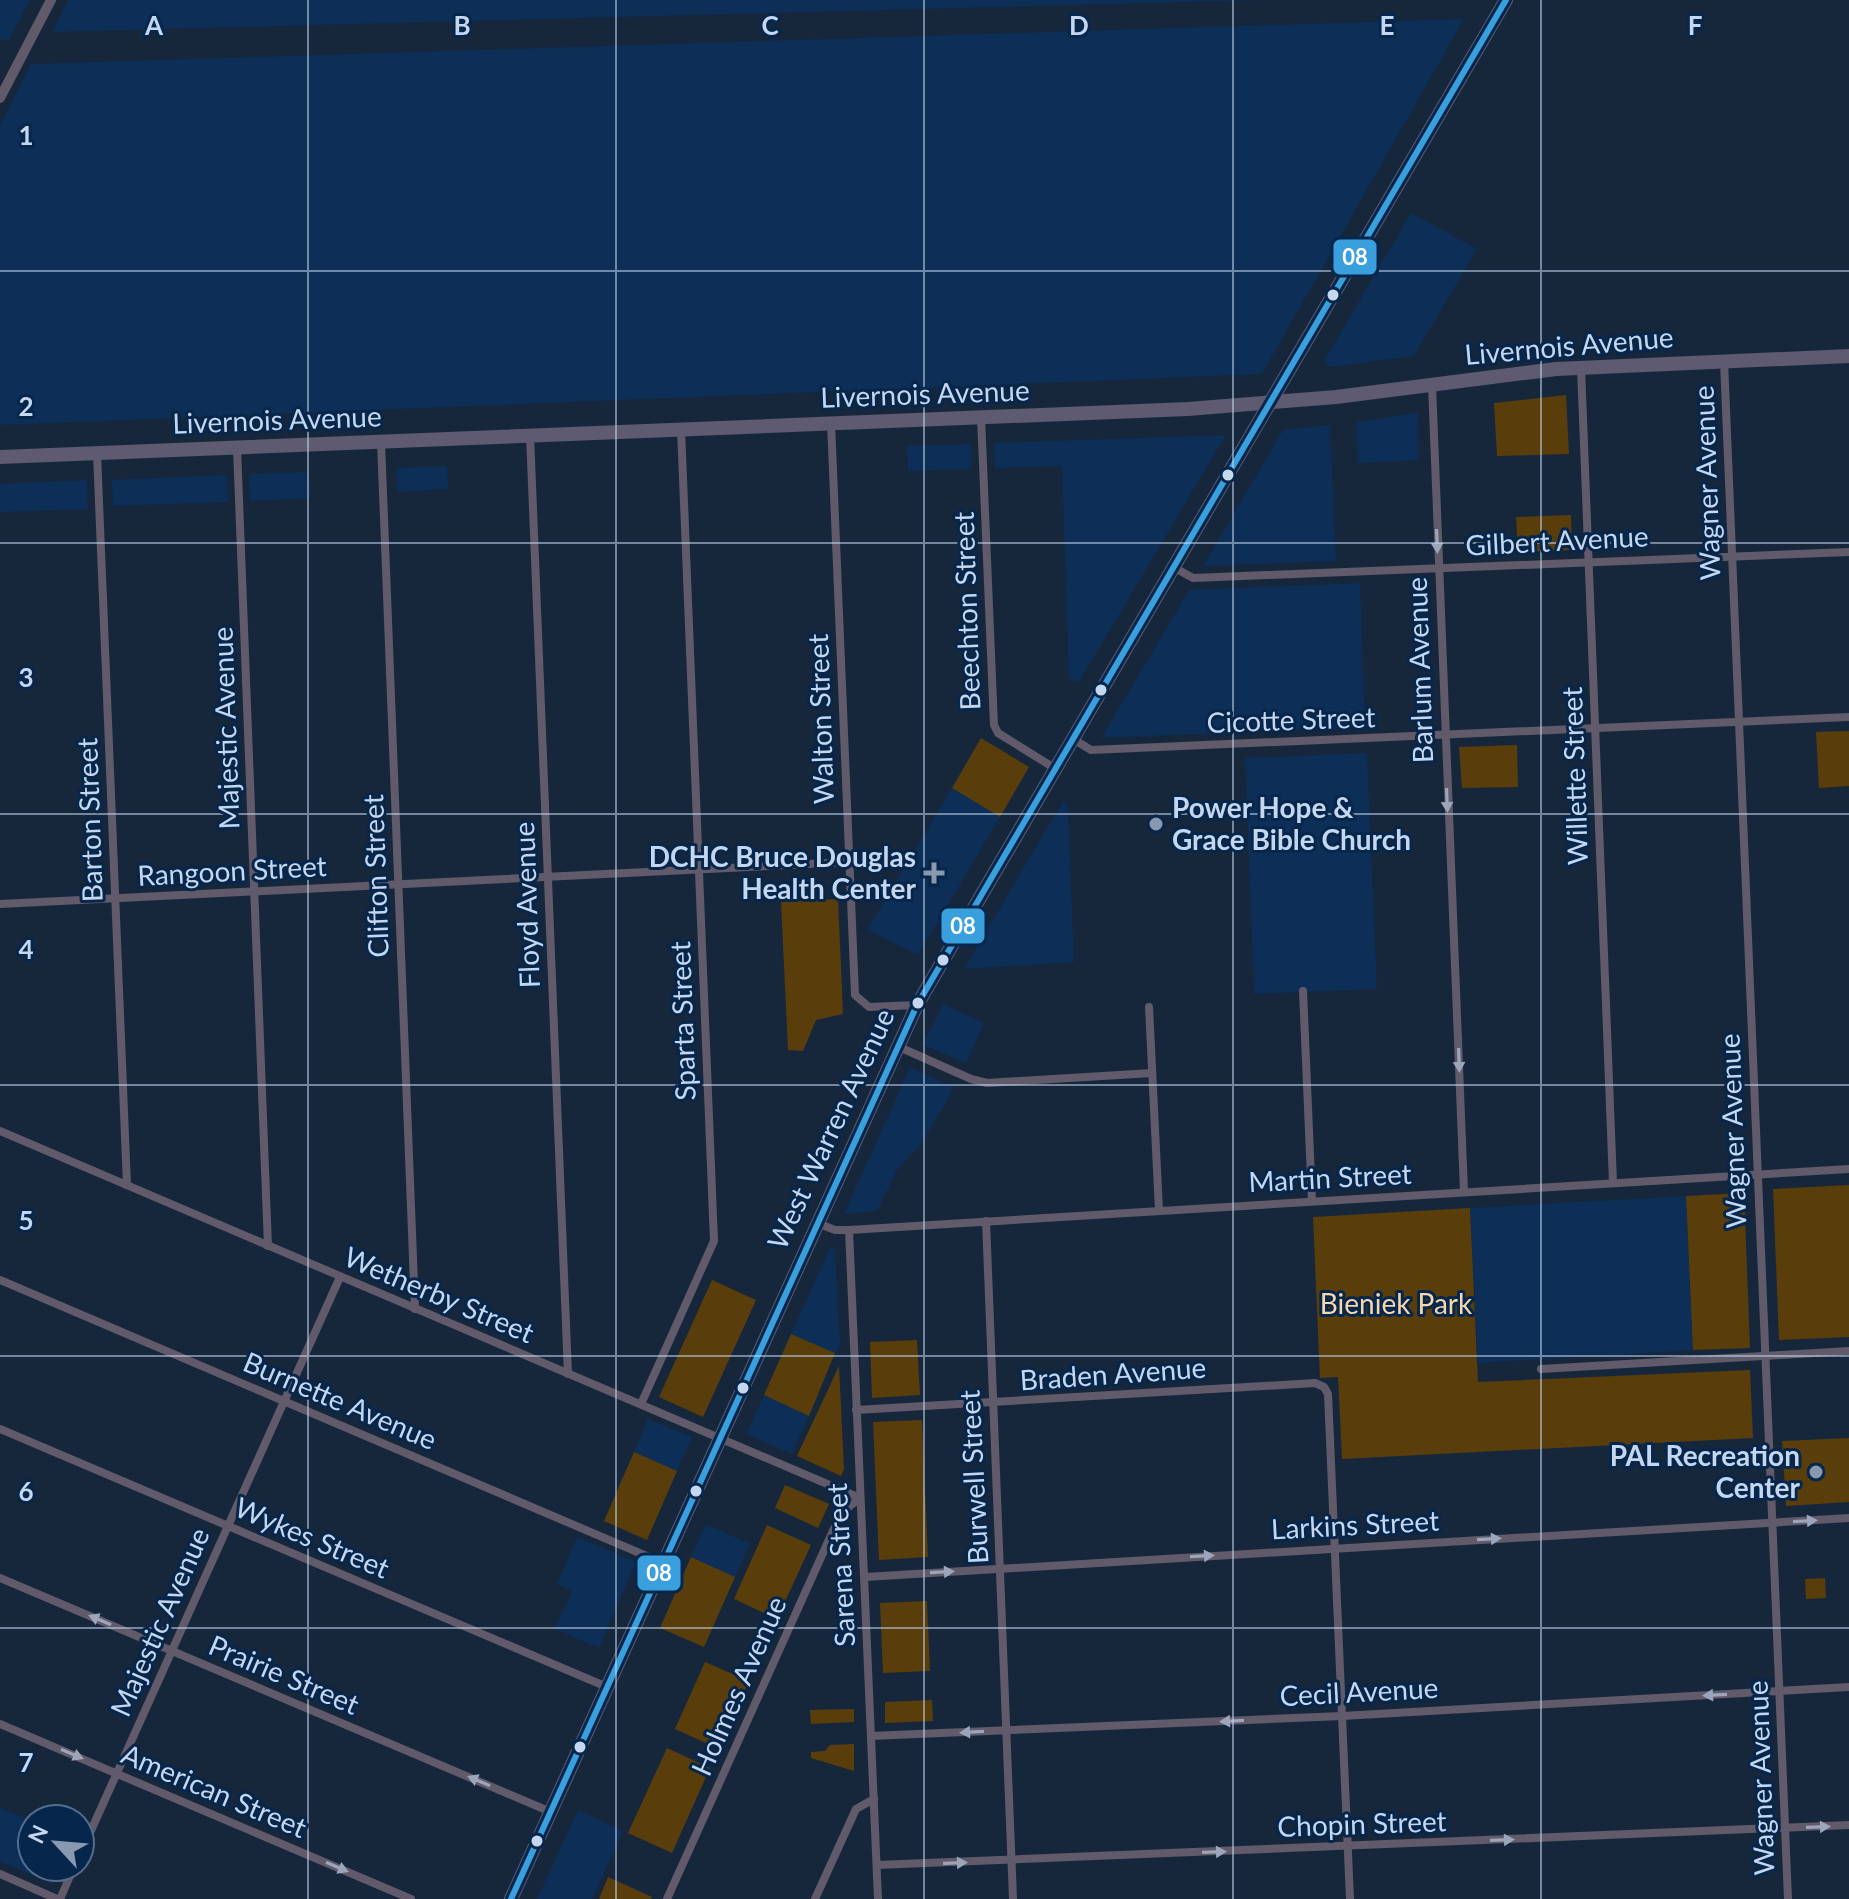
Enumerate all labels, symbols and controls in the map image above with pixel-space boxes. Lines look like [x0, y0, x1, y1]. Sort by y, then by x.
text: A [144, 9, 164, 41]
text: B [453, 9, 471, 41]
text: C [761, 9, 779, 41]
text: D [1069, 9, 1089, 41]
text: E [1380, 9, 1394, 41]
text: F [1688, 9, 1702, 41]
text: 1 [18, 119, 34, 151]
line badge: 08 [1332, 238, 1378, 276]
text: 08 [1342, 243, 1368, 270]
unlabelled marker [1325, 287, 1341, 303]
street label: Livernois Avenue [1463, 319, 1675, 371]
street label: Livernois Avenue [820, 372, 1030, 414]
street label: Wagner Avenue [1686, 385, 1726, 581]
text: 2 [18, 390, 34, 422]
street label: Livernois Avenue [172, 398, 382, 440]
unlabelled marker [1220, 467, 1236, 483]
street label: Beechton Street [946, 511, 986, 711]
street label: Gilbert Avenue [1465, 518, 1649, 562]
one-way arrow [1430, 529, 1443, 554]
street label: Barlum Avenue [1399, 576, 1439, 764]
street label: Majestic Avenue [204, 626, 246, 830]
street label: Walton Street [800, 633, 840, 805]
text: 3 [18, 661, 34, 693]
unlabelled marker [1093, 682, 1109, 698]
street label: Willette Street [1554, 686, 1594, 866]
street label: Cicotte Street [1206, 699, 1376, 739]
street label: Barton Street [69, 737, 109, 903]
one-way arrow [1441, 788, 1454, 814]
place label: Power Hope & Grace Bible Church [1172, 790, 1411, 856]
street label: Clifton Street [355, 794, 395, 958]
marker: Power Hope & Grace Bible Church [1147, 815, 1165, 833]
street label: Floyd Avenue [506, 821, 546, 989]
place label: DCHC Bruce Douglas Health Center [649, 839, 917, 905]
street label: Rangoon Street [136, 848, 327, 892]
marker: DCHC Bruce Douglas Health Center [923, 862, 945, 884]
line badge: 08 [940, 907, 986, 945]
text: 08 [950, 912, 976, 939]
text: 4 [18, 933, 34, 965]
street label: Sparta Street [662, 941, 702, 1101]
unlabelled marker [935, 952, 951, 968]
unlabelled marker [910, 995, 926, 1011]
street label: West Warren Avenue [759, 1003, 901, 1254]
street label: Wagner Avenue [1712, 1033, 1752, 1229]
one-way arrow [1452, 1048, 1465, 1073]
street label: Martin Street [1247, 1156, 1412, 1198]
text: 5 [18, 1204, 34, 1236]
street label: Wetherby Street [339, 1239, 539, 1349]
park label: Bieniek Park [1320, 1286, 1473, 1320]
street label: Burnette Avenue [239, 1344, 442, 1456]
street label: Braden Avenue [1019, 1350, 1207, 1396]
unlabelled marker [735, 1380, 751, 1396]
street label: Burwell Street [951, 1389, 995, 1565]
place label: PAL Recreation Center [1610, 1438, 1801, 1504]
marker: PAL Recreation Center [1807, 1463, 1825, 1481]
text: 6 [18, 1475, 34, 1507]
street label: Sarena Street [819, 1482, 861, 1648]
unlabelled marker [688, 1483, 704, 1499]
street label: Wykes Street [230, 1489, 395, 1585]
street label: Larkins Street [1270, 1503, 1440, 1545]
one-way arrow [1793, 1514, 1818, 1527]
street label: Majestic Avenue [102, 1522, 216, 1721]
one-way arrow [1477, 1532, 1502, 1545]
one-way arrow [1190, 1549, 1215, 1562]
line badge: 08 [636, 1554, 682, 1592]
text: 08 [646, 1559, 672, 1586]
one-way arrow [930, 1565, 955, 1578]
street label: Holmes Avenue [683, 1591, 793, 1780]
one-way arrow [88, 1614, 112, 1627]
street label: Prairie Street [204, 1627, 365, 1721]
street label: Cecil Avenue [1279, 1670, 1439, 1712]
street label: Wagner Avenue [1740, 1680, 1780, 1876]
one-way arrow [1702, 1688, 1727, 1701]
one-way arrow [1219, 1714, 1244, 1727]
one-way arrow [959, 1726, 984, 1739]
street label: American Street [117, 1736, 312, 1844]
unlabelled marker [572, 1739, 588, 1755]
text: 7 [18, 1746, 34, 1778]
one-way arrow [60, 1748, 84, 1761]
one-way arrow [467, 1775, 491, 1788]
north arrow [16, 1803, 96, 1883]
street label: Chopin Street [1277, 1803, 1447, 1843]
text: N [22, 1820, 53, 1848]
one-way arrow [1806, 1820, 1831, 1833]
unlabelled marker [529, 1833, 545, 1849]
one-way arrow [1490, 1833, 1515, 1846]
one-way arrow [1202, 1845, 1227, 1858]
one-way arrow [943, 1856, 968, 1869]
one-way arrow [325, 1861, 349, 1874]

